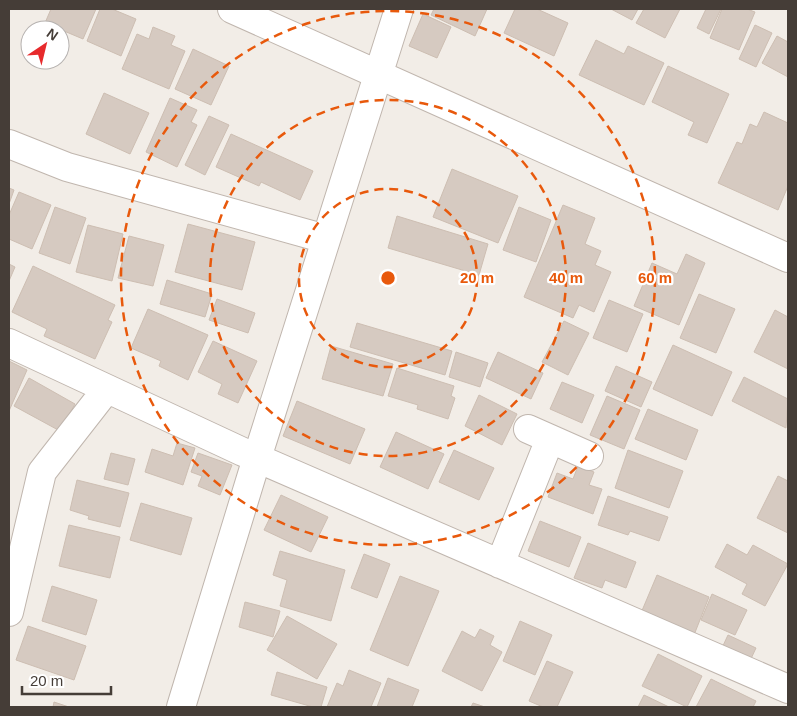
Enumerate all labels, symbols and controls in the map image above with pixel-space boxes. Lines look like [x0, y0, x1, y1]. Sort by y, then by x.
north arrow [20, 20, 70, 70]
text: N [44, 25, 61, 44]
centre of rings [379, 269, 397, 287]
text: 20 m [460, 269, 494, 286]
text: 40 m [549, 269, 583, 286]
text: 60 m [638, 269, 672, 286]
scale bar [22, 664, 111, 696]
text: 20 m [30, 672, 63, 689]

